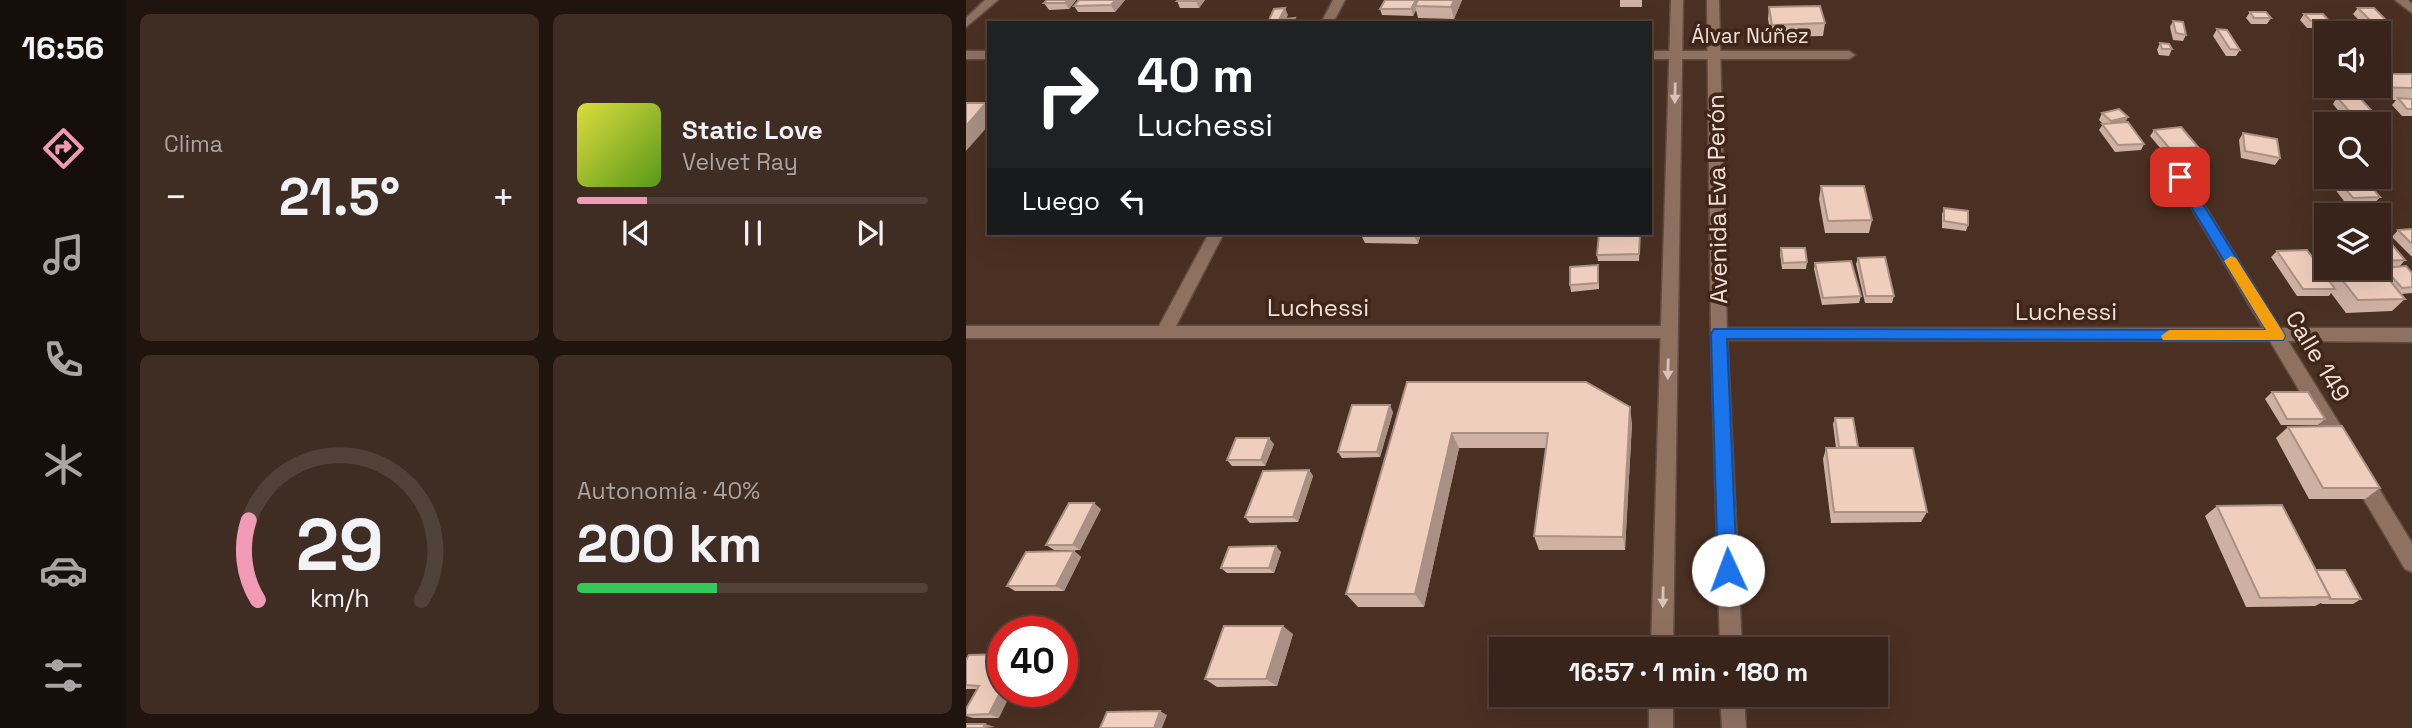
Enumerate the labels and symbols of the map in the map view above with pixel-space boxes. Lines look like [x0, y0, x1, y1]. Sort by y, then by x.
street label: Álvar Núñez [1691, 22, 1809, 49]
one-way arrow [1669, 82, 1680, 104]
street label: Avenida Eva Perón [1700, 94, 1734, 304]
pin [2150, 147, 2210, 207]
street label: Luchessi [1267, 292, 1369, 323]
street label: Luchessi [2015, 296, 2117, 327]
street label: Calle 149 [2279, 305, 2357, 407]
one-way arrow [1663, 358, 1674, 380]
position arrow [1691, 533, 1765, 607]
one-way arrow [1658, 586, 1669, 608]
speed limit sign: 40 [987, 616, 1078, 707]

